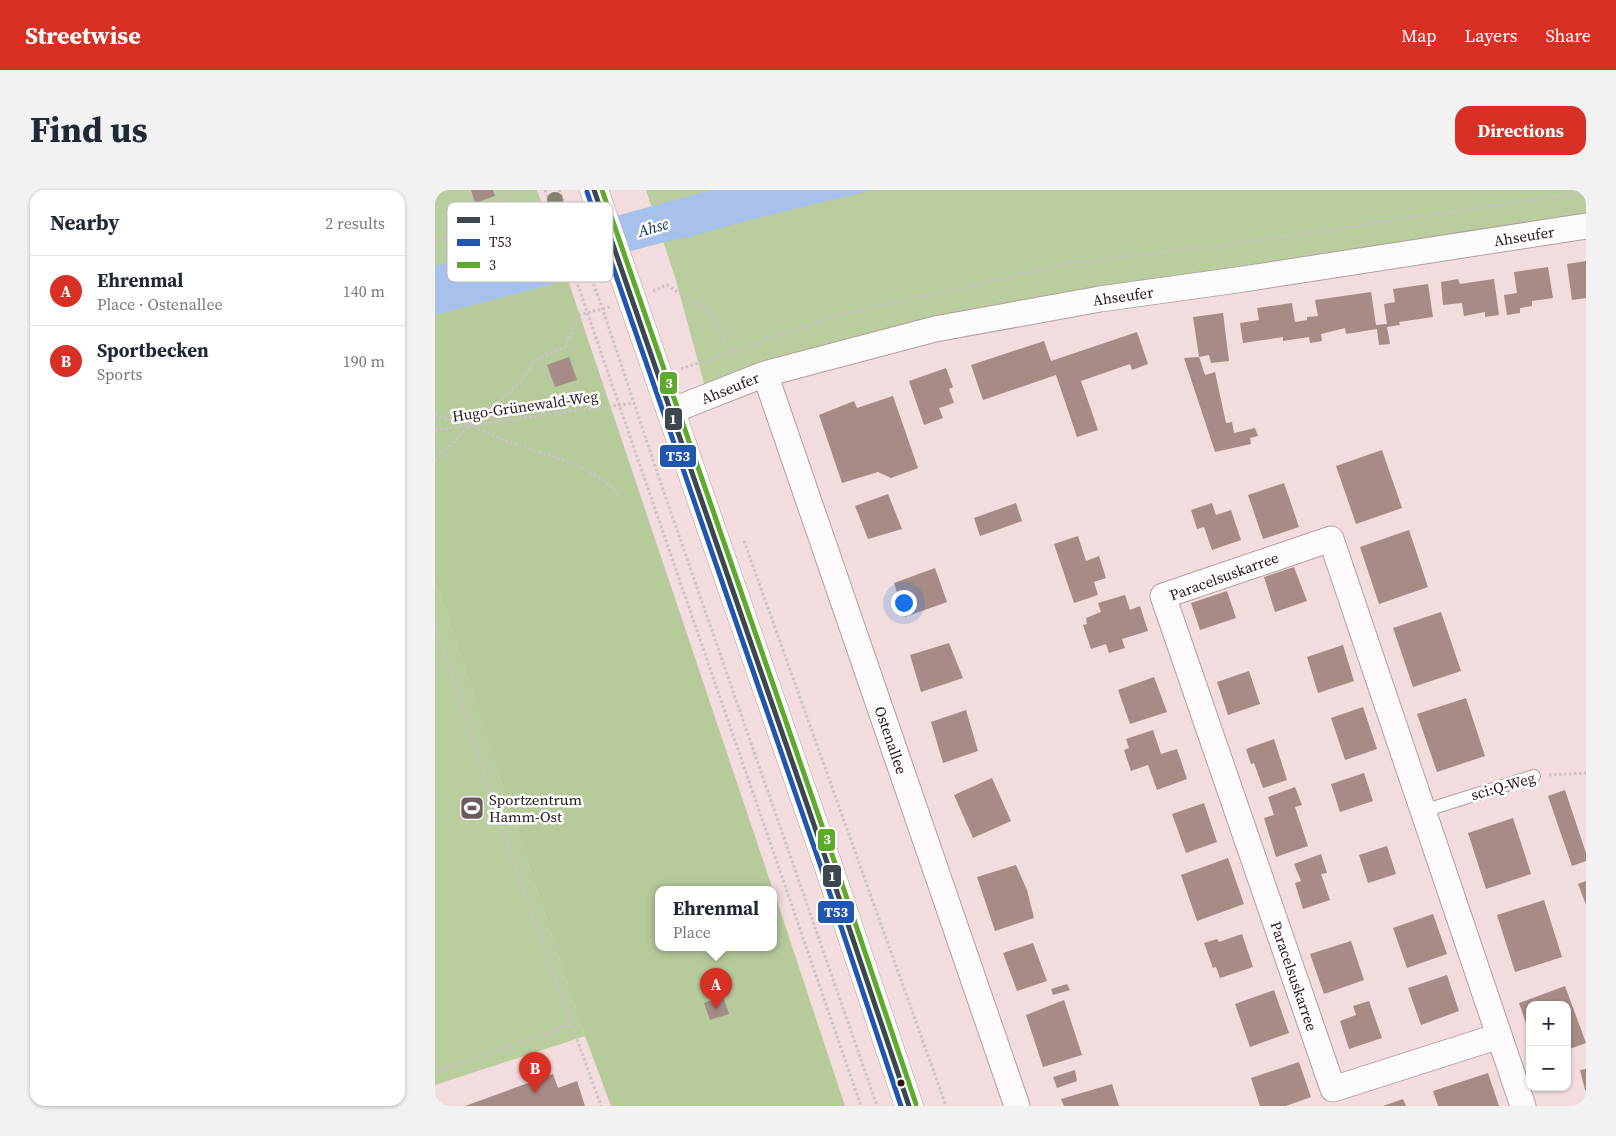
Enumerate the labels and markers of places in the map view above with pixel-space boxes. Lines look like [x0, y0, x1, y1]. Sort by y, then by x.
place label: Sportzentrum Hamm-Ost [489, 789, 582, 827]
sports icon: Sportzentrum Hamm-Ost [459, 795, 485, 821]
pin: A [700, 968, 732, 1009]
pin: B [519, 1052, 551, 1093]
unlabelled marker [896, 1078, 906, 1088]

